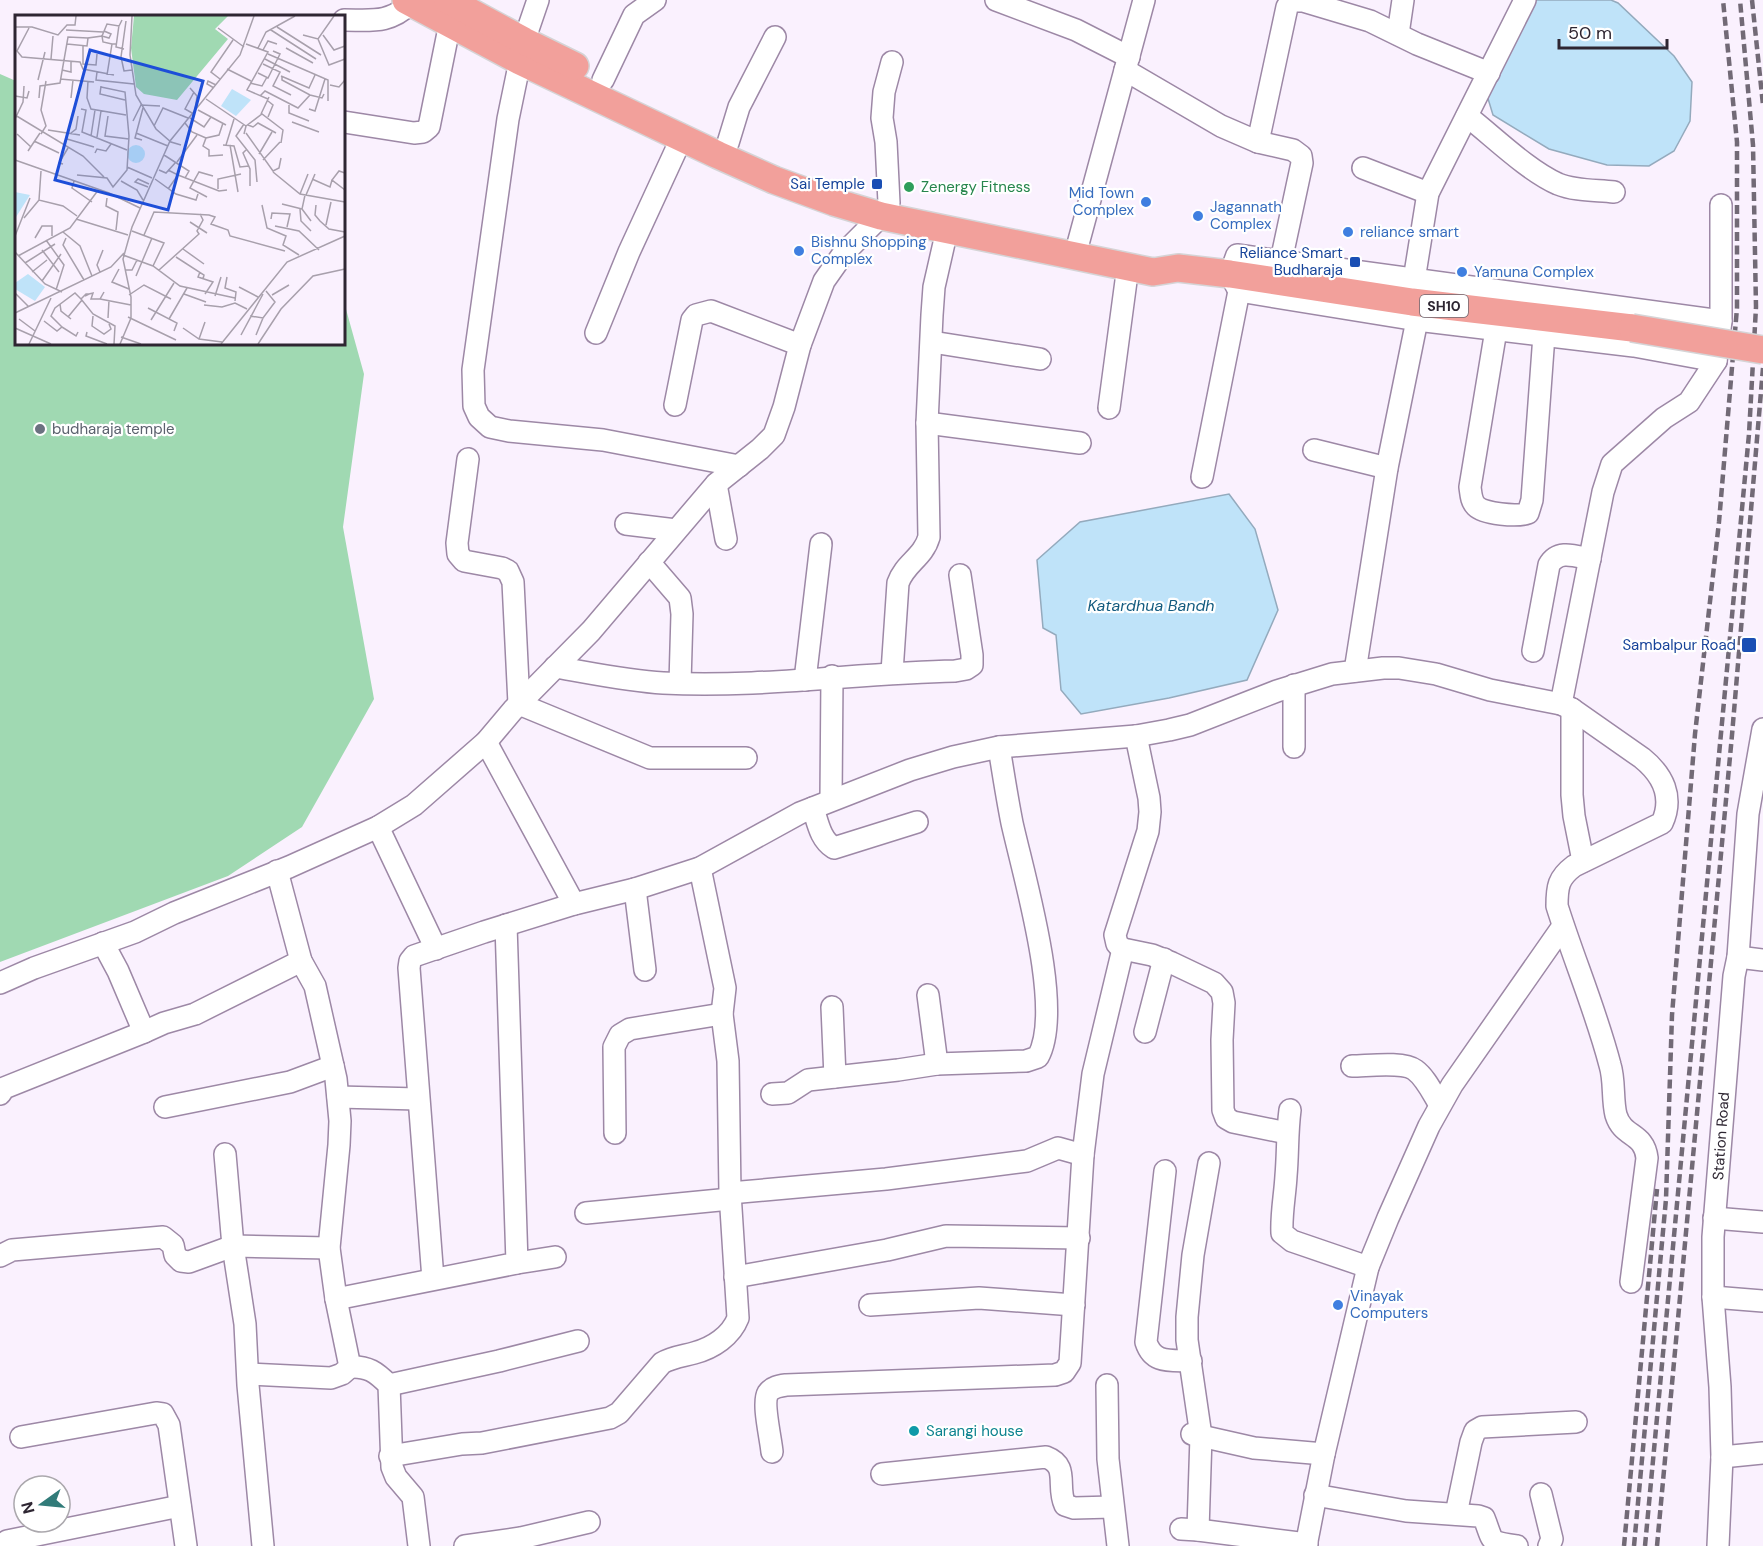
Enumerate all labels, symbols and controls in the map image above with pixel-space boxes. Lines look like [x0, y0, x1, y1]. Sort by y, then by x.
scale bar [1559, 12, 1667, 50]
inset map [15, 15, 345, 345]
text: 50 m [1568, 21, 1612, 45]
place label: Sai Temple [790, 174, 865, 194]
marker: Sai Temple [870, 177, 884, 191]
place label: Zenergy Fitness [921, 177, 1031, 197]
marker: Zenergy Fitness [902, 180, 916, 194]
place label: Mid Town Complex [1069, 183, 1135, 220]
marker: Mid Town Complex [1139, 195, 1153, 209]
place label: Jagannath Complex [1210, 197, 1282, 234]
marker: Jagannath Complex [1191, 209, 1205, 223]
place label: reliance smart [1360, 222, 1459, 242]
marker: reliance smart [1341, 225, 1355, 239]
place label: Bishnu Shopping Complex [811, 232, 927, 269]
place label: Reliance Smart Budharaja [1240, 243, 1343, 280]
marker: Bishnu Shopping Complex [792, 244, 806, 258]
marker: Reliance Smart Budharaja [1348, 255, 1362, 269]
place label: Yamuna Complex [1474, 262, 1594, 282]
marker: Yamuna Complex [1455, 265, 1469, 279]
road number: SH10 [1420, 295, 1468, 317]
place label: budharaja temple [52, 419, 175, 439]
marker: budharaja temple [33, 422, 47, 436]
water label: Katardhua Bandh [1087, 595, 1215, 616]
place label: Sambalpur Road [1622, 635, 1736, 655]
marker: Sambalpur Road [1740, 636, 1758, 654]
street label: Station Road [1708, 1091, 1734, 1181]
place label: Vinayak Computers [1350, 1286, 1428, 1323]
marker: Vinayak Computers [1331, 1298, 1345, 1312]
place label: Sarangi house [926, 1421, 1023, 1441]
marker: Sarangi house [907, 1424, 921, 1438]
north arrow [12, 1474, 72, 1534]
text: N [16, 1499, 40, 1516]

